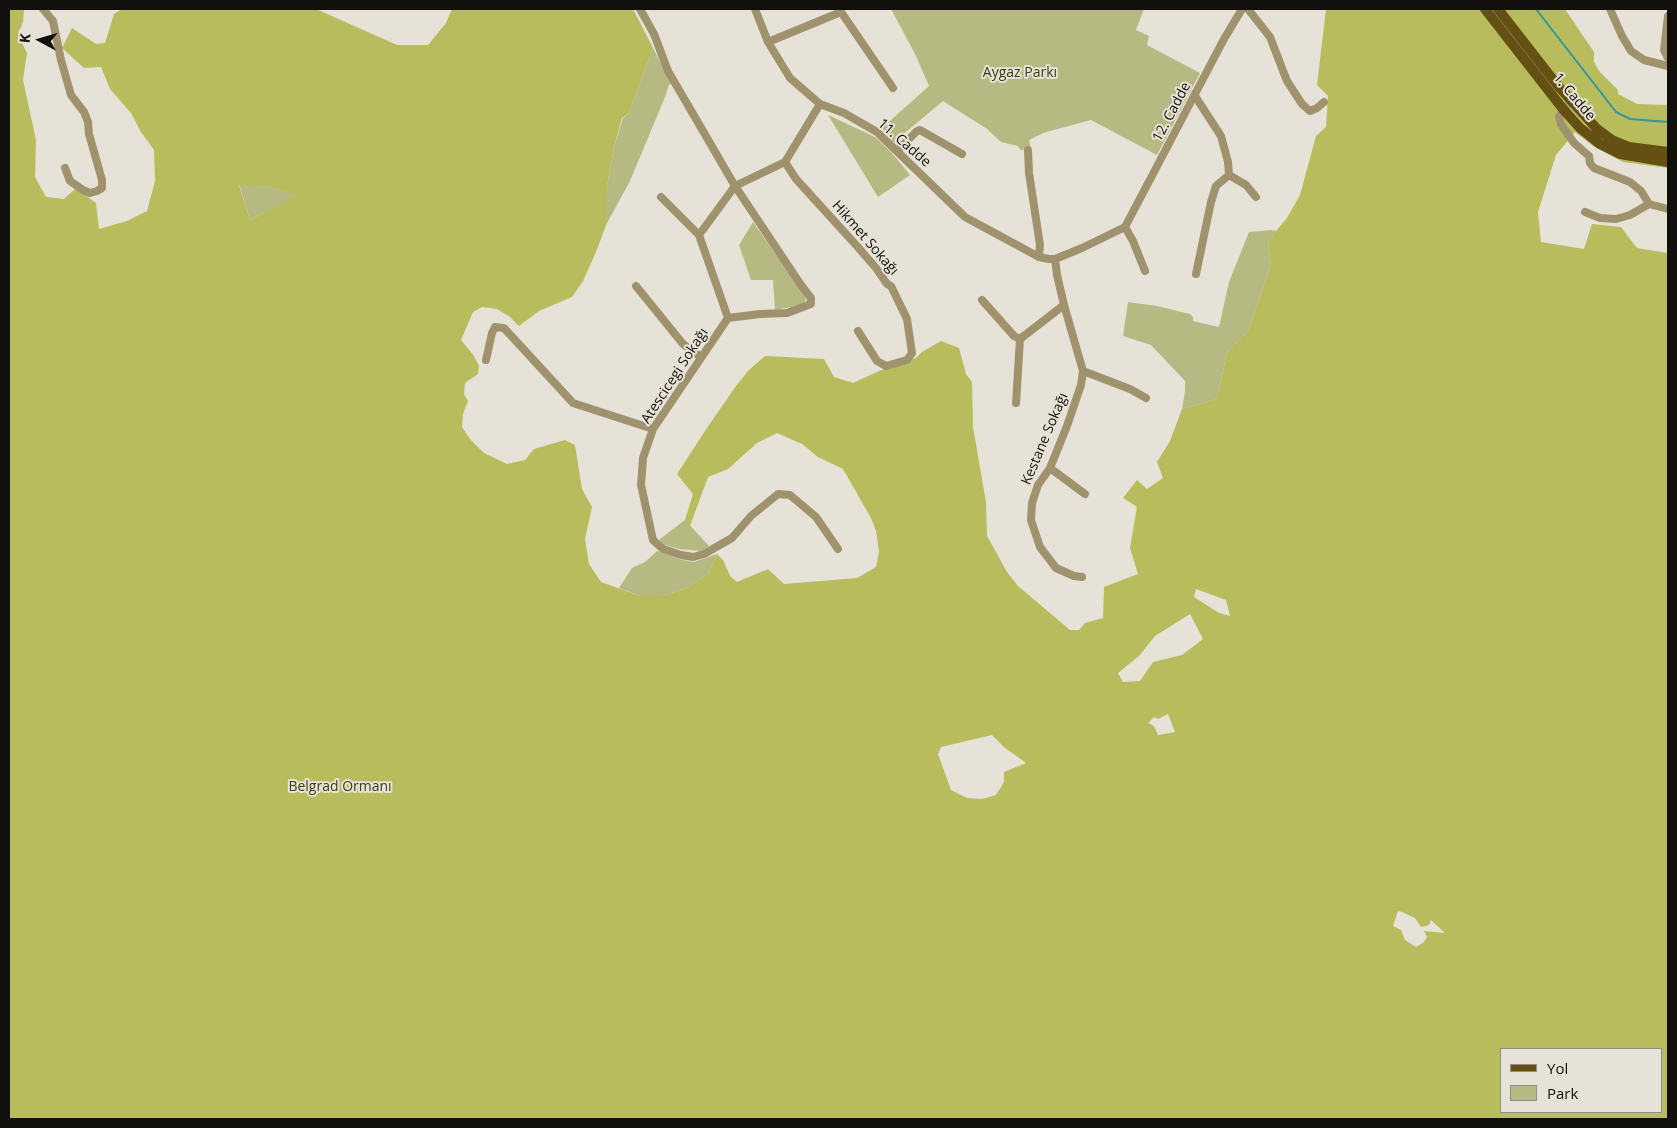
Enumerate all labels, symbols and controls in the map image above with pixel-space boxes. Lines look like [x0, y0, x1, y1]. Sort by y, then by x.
north arrow [15, 15, 65, 65]
text: K [15, 33, 35, 44]
park label: Aygaz Parkı [983, 65, 1057, 81]
street label: 1. Cadde [1549, 70, 1599, 124]
street label: 12. Cadde [1149, 79, 1195, 145]
street label: 11. Cadde [874, 115, 934, 171]
street label: Hikmet Sokağı [828, 197, 902, 279]
street label: Atescicegi Sokağı [638, 325, 712, 427]
street label: Kestane Sokağı [1018, 390, 1072, 488]
park label: Belgrad Ormanı [288, 779, 392, 795]
legend [1500, 1048, 1662, 1113]
text: Yol [1547, 1058, 1568, 1078]
text: Park [1547, 1083, 1578, 1103]

